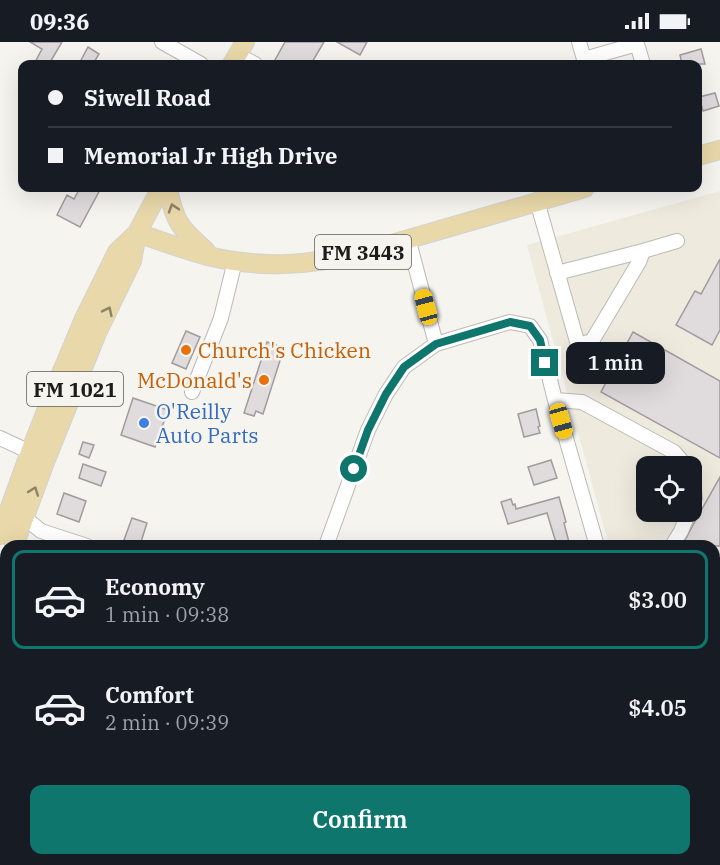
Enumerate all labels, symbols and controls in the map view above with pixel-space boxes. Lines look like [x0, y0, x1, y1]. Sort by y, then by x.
text: 09:36 [30, 7, 89, 36]
text: Siwell Road [84, 83, 211, 112]
text: Memorial Jr High Drive [84, 141, 337, 170]
one-way arrow [168, 203, 181, 214]
road number: FM 3443 [315, 235, 411, 269]
car [413, 287, 439, 327]
one-way arrow [100, 306, 112, 317]
place label: Church's Chicken [198, 336, 371, 364]
callout: 1 min [566, 342, 665, 384]
marker: Church's Chicken [179, 343, 193, 357]
route end [531, 349, 558, 376]
text: 1 min [588, 349, 643, 376]
place label: McDonald's [137, 366, 252, 394]
road number: FM 1021 [27, 372, 123, 406]
marker: McDonald's [257, 373, 271, 387]
place label: O'Reilly Auto Parts [156, 397, 259, 449]
car [547, 401, 575, 441]
marker: O'Reilly Auto Parts [137, 416, 151, 430]
route start [340, 455, 367, 482]
map controls [636, 456, 702, 522]
button: locate [636, 456, 702, 522]
one-way arrow [27, 486, 40, 497]
text: Economy [105, 572, 205, 601]
icon: car [33, 573, 87, 627]
text: $3.00 [628, 585, 687, 614]
text: 1 min · 09:38 [105, 601, 229, 628]
text: Comfort [105, 680, 194, 709]
icon: car [33, 681, 87, 735]
text: $4.05 [628, 693, 687, 722]
text: 2 min · 09:39 [105, 709, 229, 736]
button: Confirm [30, 785, 690, 854]

